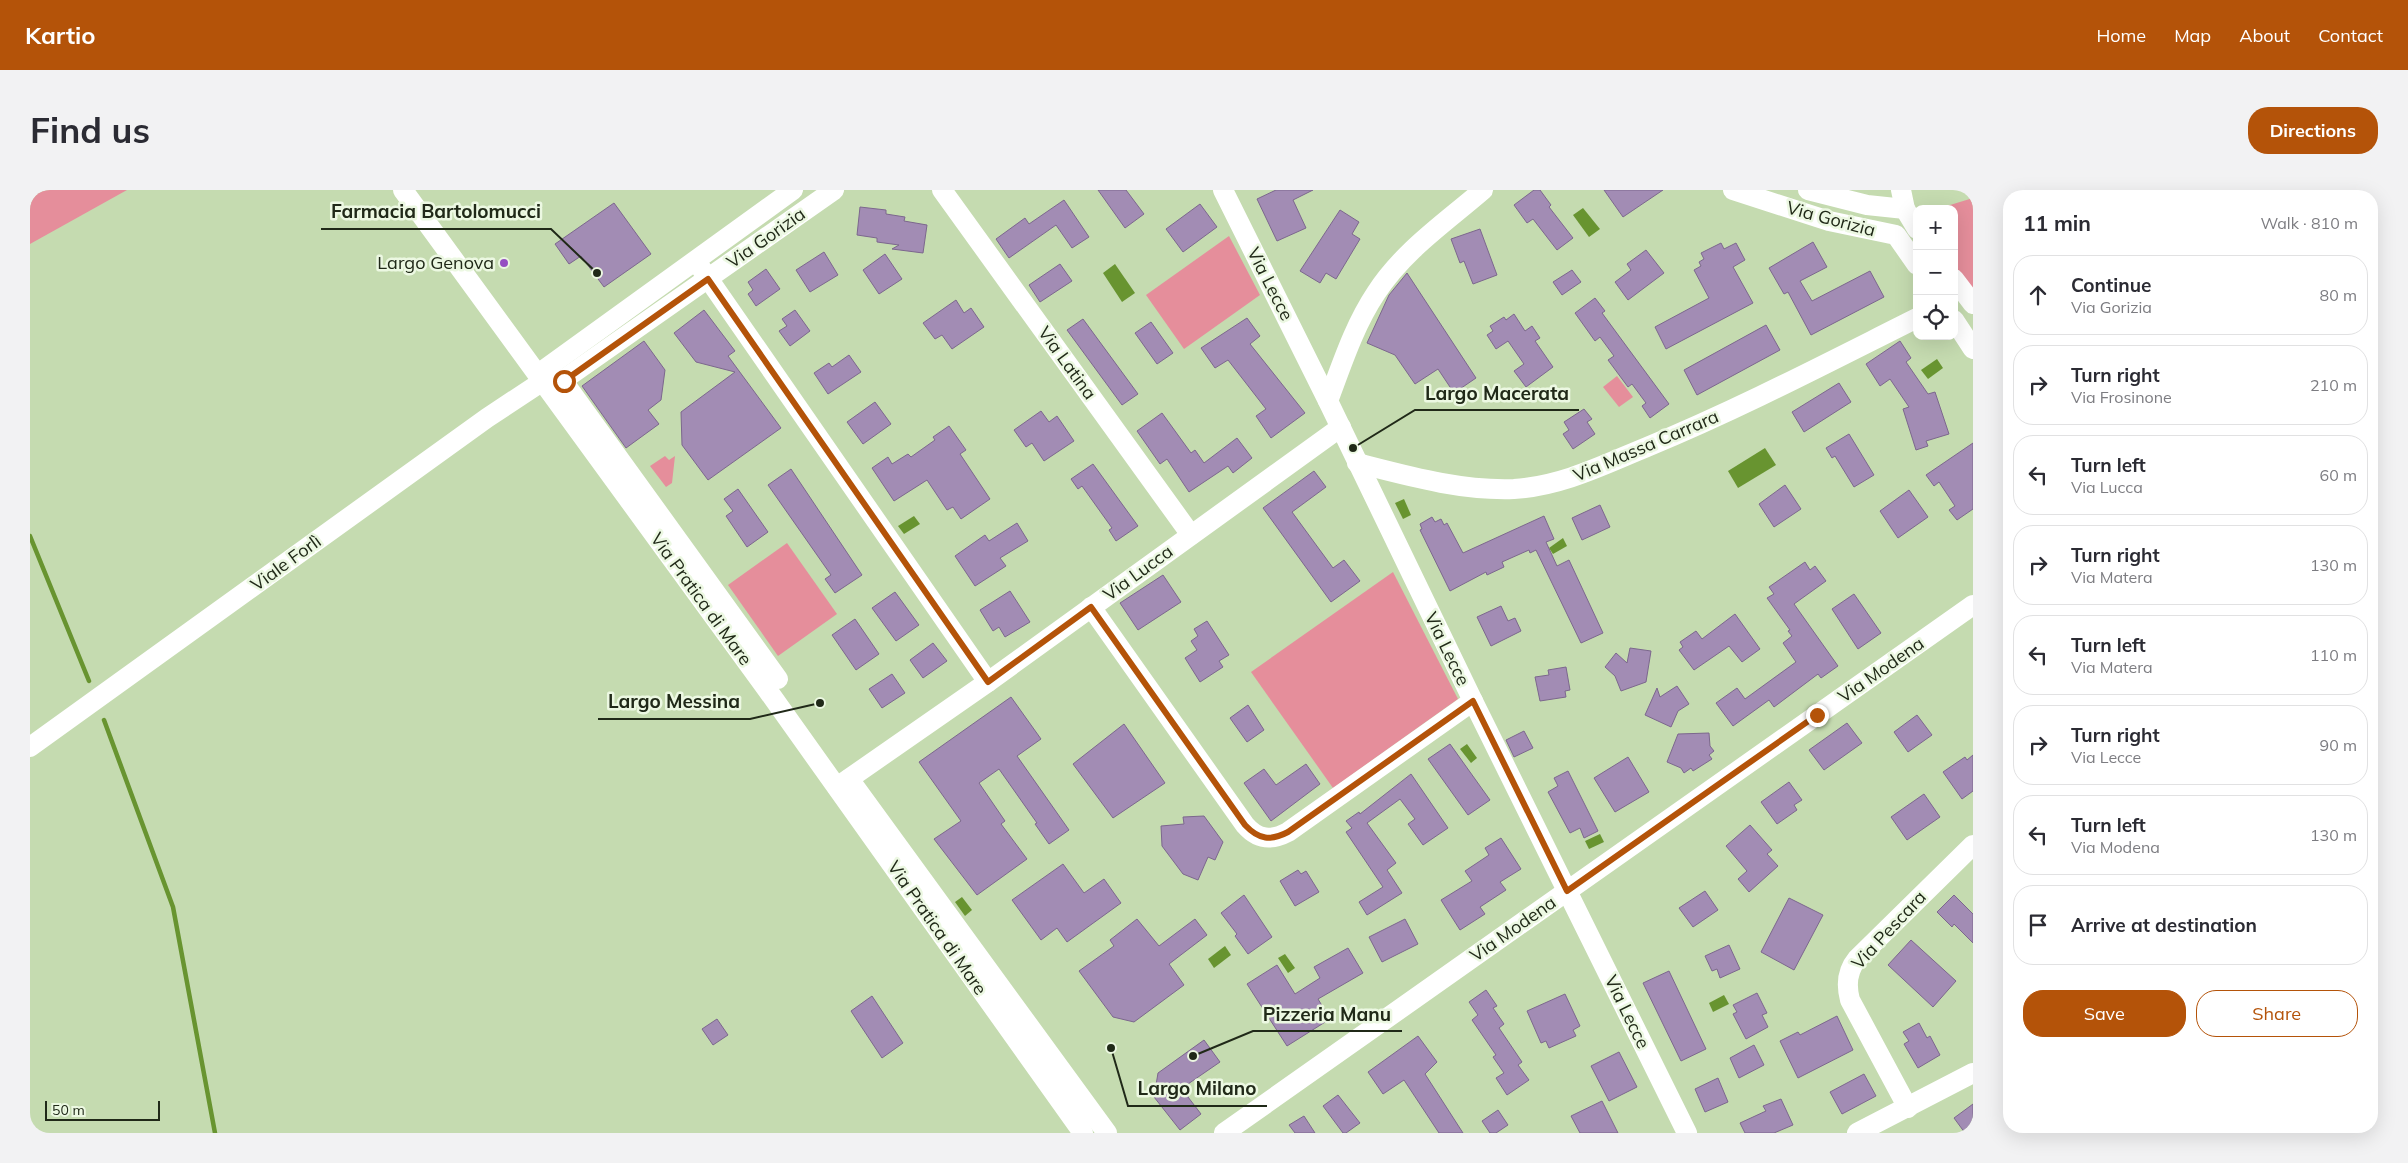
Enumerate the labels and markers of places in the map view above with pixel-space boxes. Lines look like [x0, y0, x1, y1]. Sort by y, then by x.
callout: Farmacia Bartolomucci [321, 195, 551, 229]
place label: Largo Genova [377, 251, 494, 274]
marker: Largo Genova [498, 257, 510, 269]
callout: Largo Macerata [1415, 376, 1579, 410]
callout: Largo Messina [598, 685, 750, 719]
callout: Pizzeria Manu [1253, 997, 1402, 1031]
callout: Largo Milano [1128, 1072, 1267, 1106]

